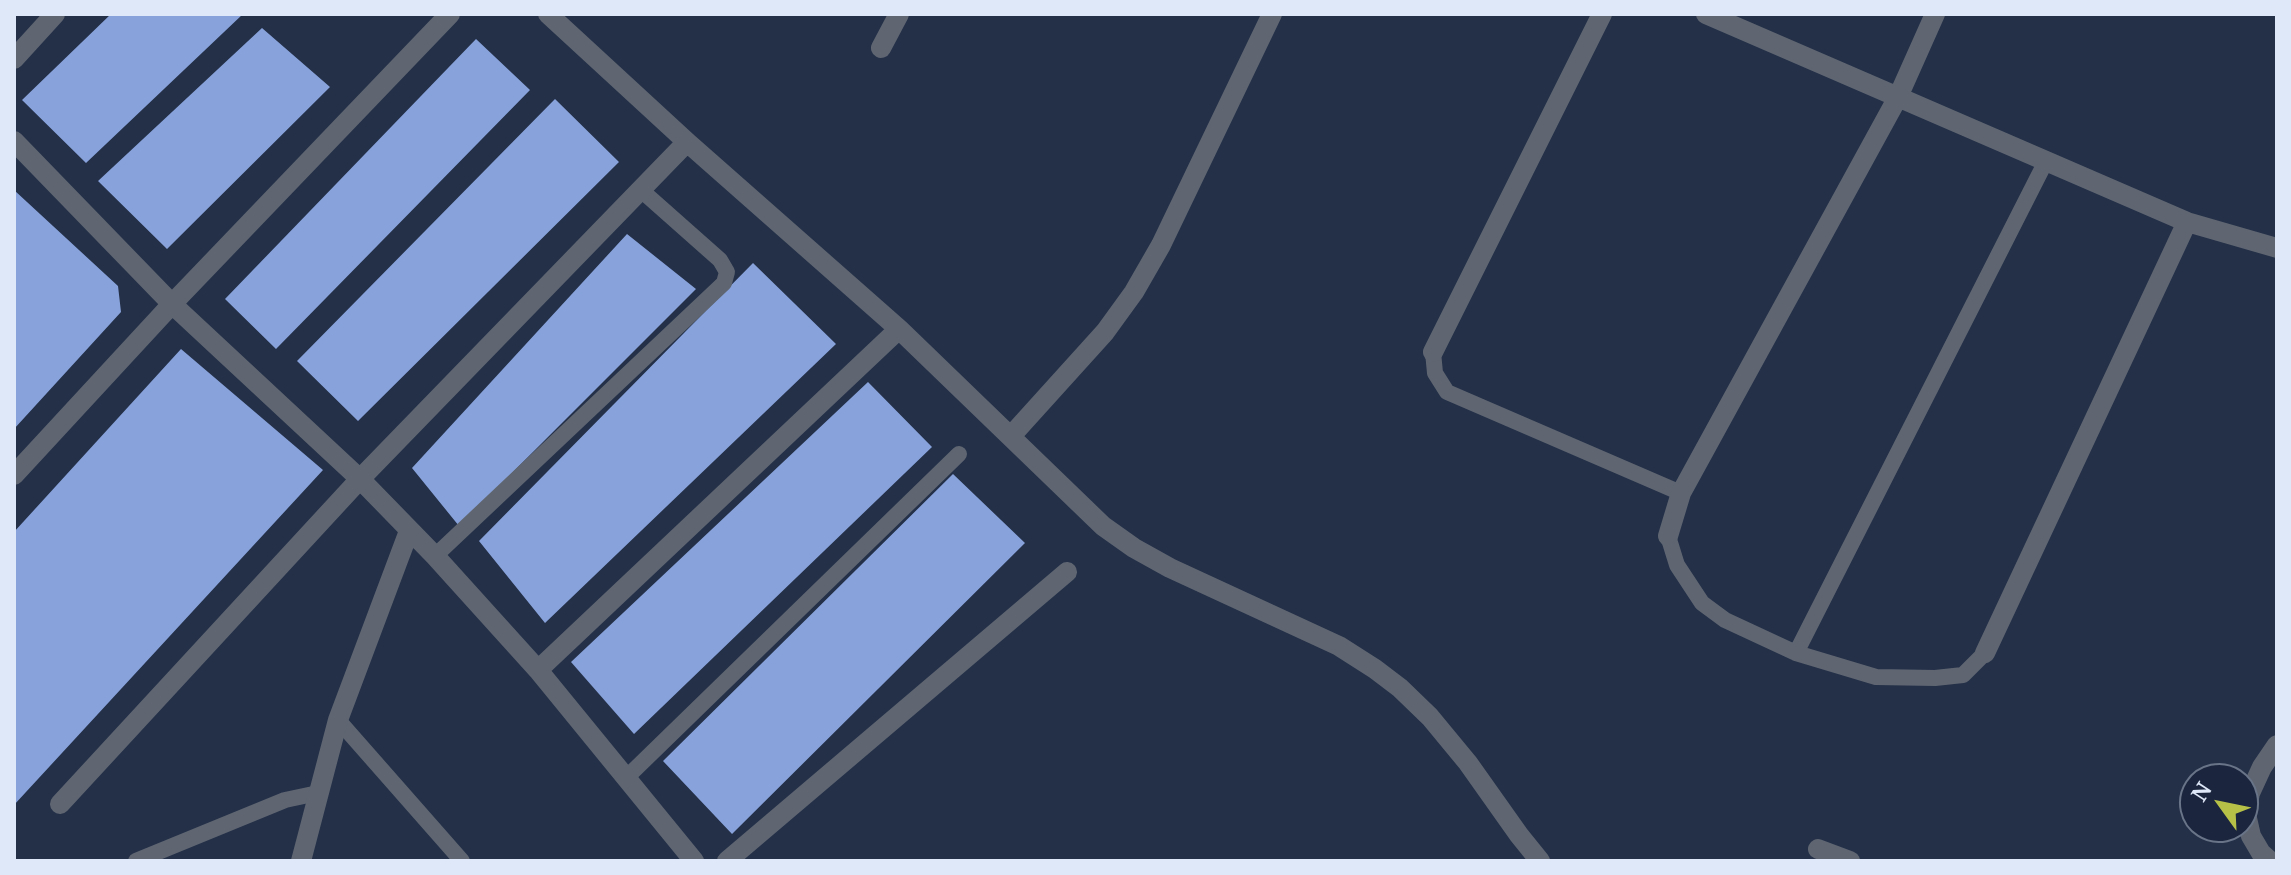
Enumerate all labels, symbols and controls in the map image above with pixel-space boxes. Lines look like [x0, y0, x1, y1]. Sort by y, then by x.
north arrow [2179, 763, 2259, 843]
text: N [2183, 776, 2218, 806]

